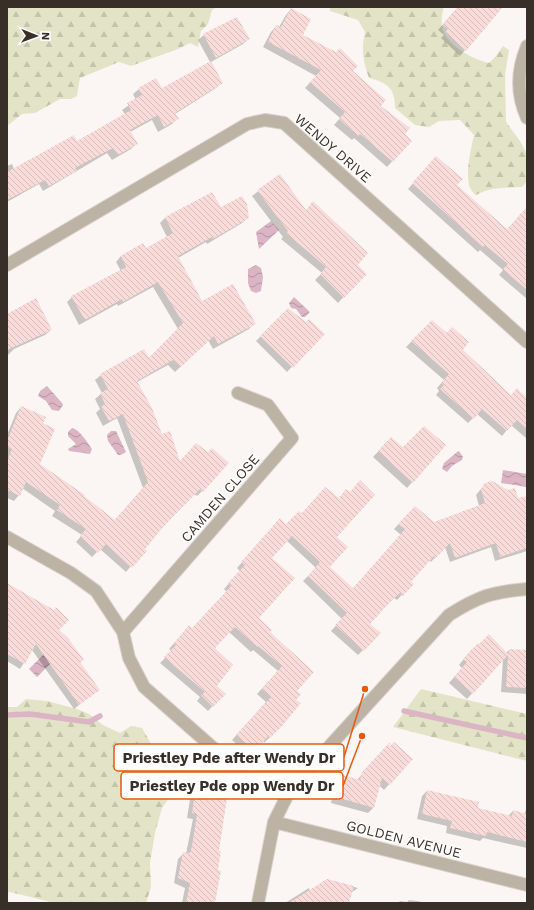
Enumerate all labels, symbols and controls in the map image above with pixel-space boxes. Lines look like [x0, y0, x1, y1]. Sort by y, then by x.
north arrow [16, 16, 56, 56]
text: N [39, 32, 52, 40]
street label: WENDY DRIVE [291, 110, 375, 186]
street label: CAMDEN CLOSE [178, 451, 262, 545]
callout: Priestley Pde after Wendy Dr [114, 744, 344, 771]
text: Priestley Pde after Wendy Dr [123, 749, 336, 767]
callout: Priestley Pde opp Wendy Dr [121, 772, 343, 799]
text: Priestley Pde opp Wendy Dr [130, 777, 335, 795]
street label: GOLDEN AVENUE [345, 817, 463, 861]

